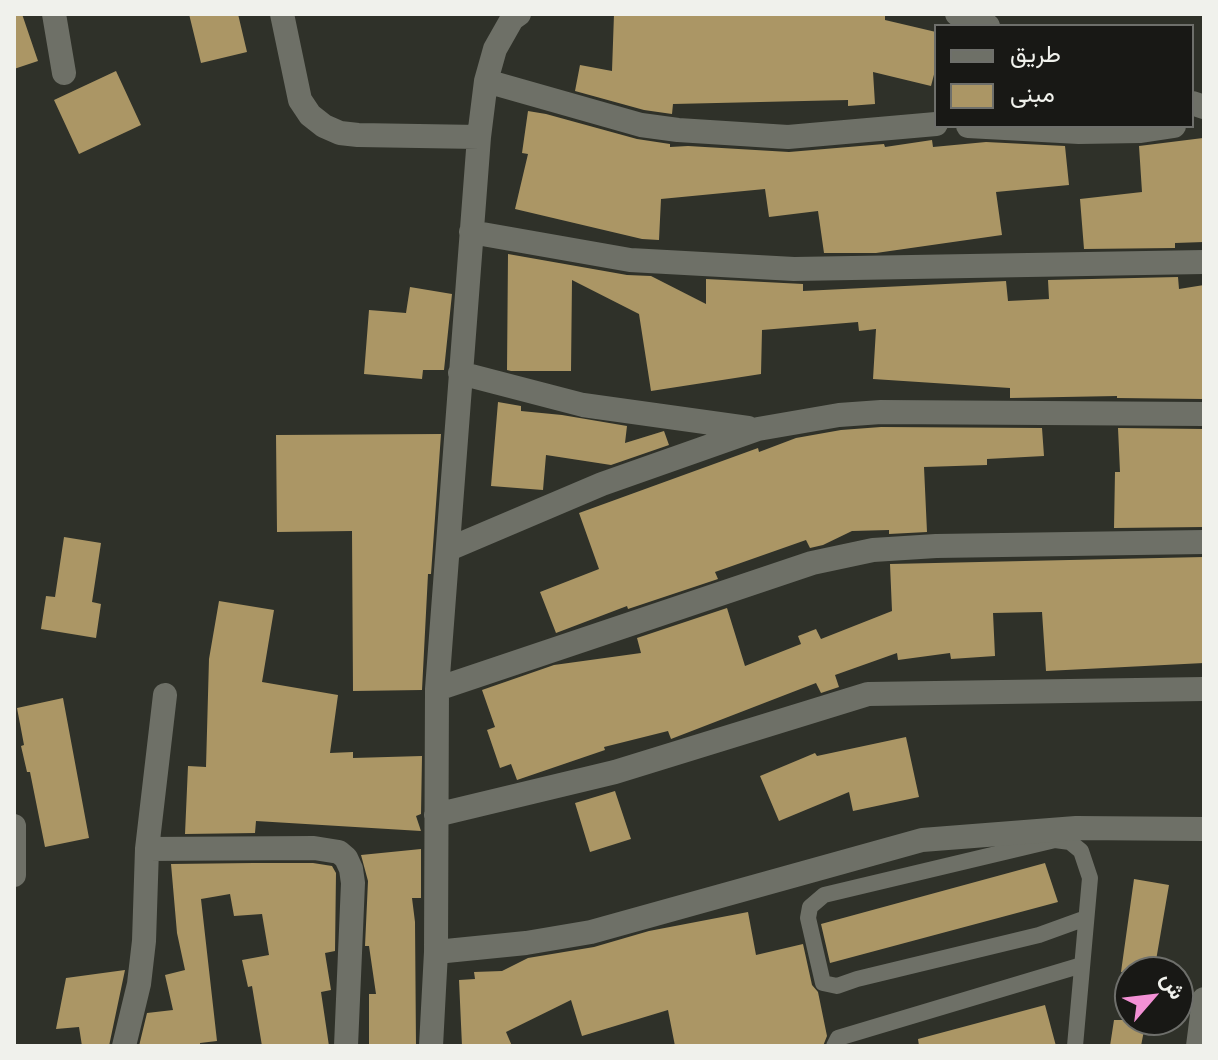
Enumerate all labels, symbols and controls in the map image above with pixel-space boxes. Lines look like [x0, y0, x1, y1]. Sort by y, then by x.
legend [934, 24, 1194, 128]
text: طريق [1010, 38, 1061, 69]
text: مبنى [1010, 78, 1055, 109]
north arrow [1114, 956, 1194, 1036]
text: ش [1155, 967, 1192, 1004]

